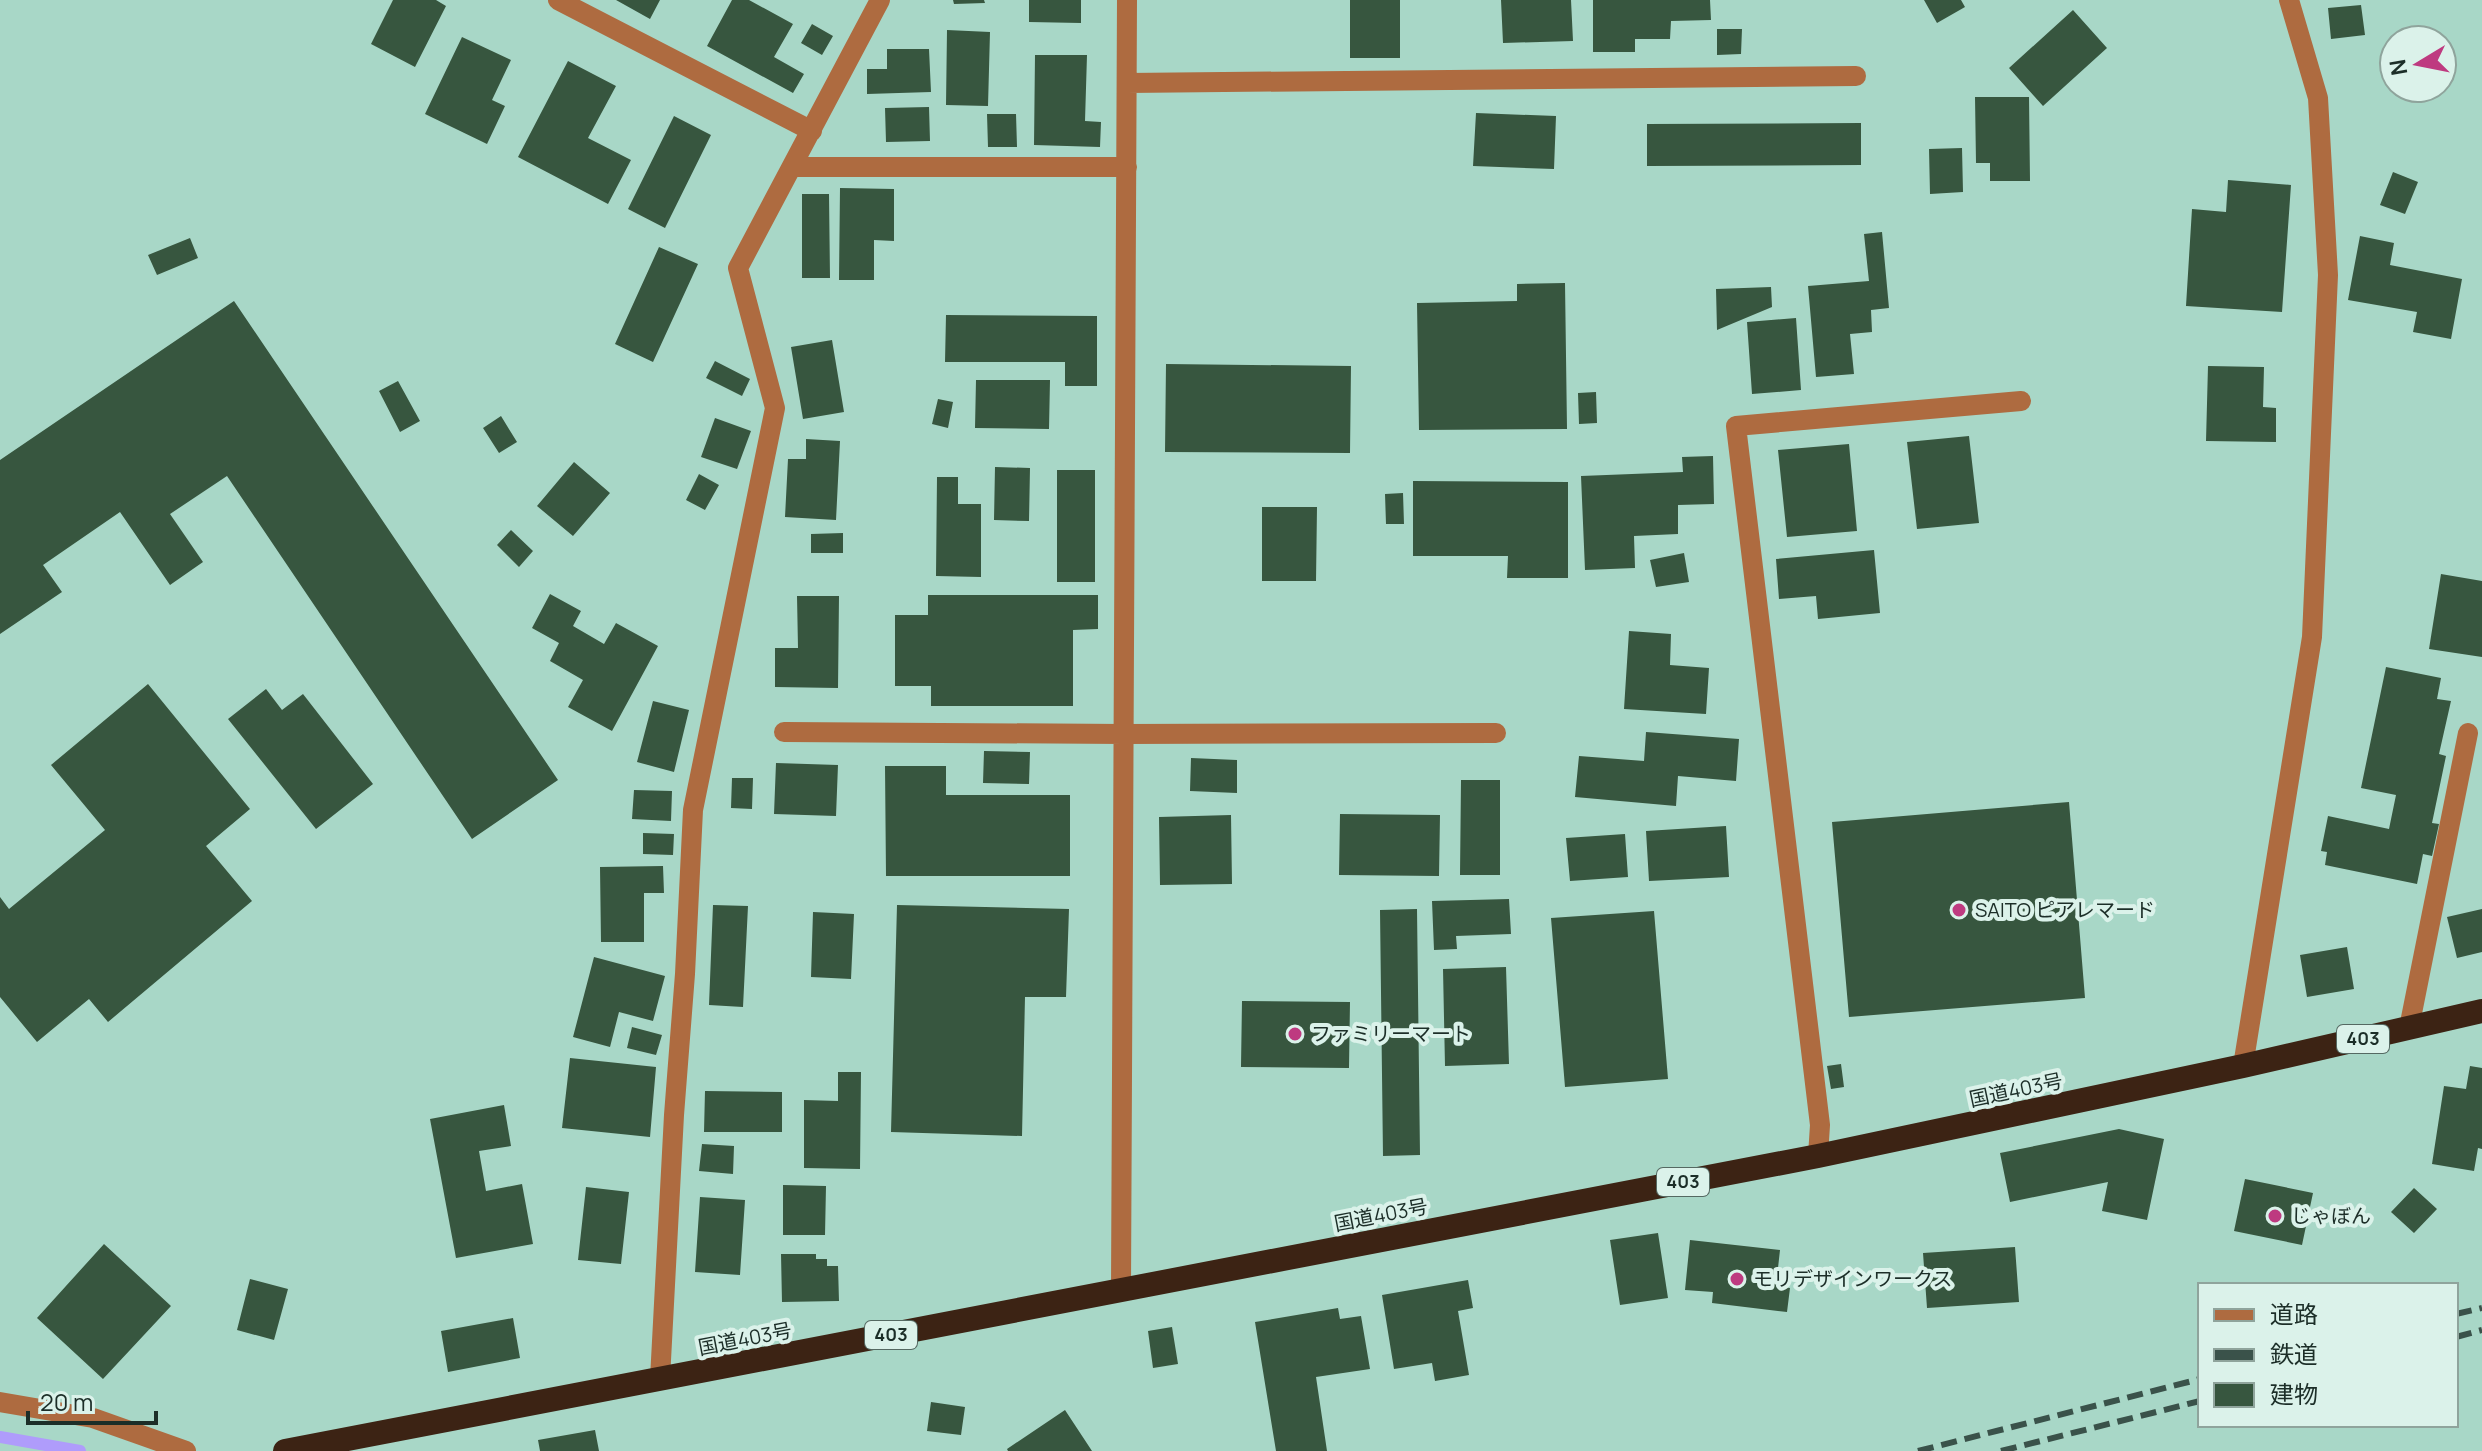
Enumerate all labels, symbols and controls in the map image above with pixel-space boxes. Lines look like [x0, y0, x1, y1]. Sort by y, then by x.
north arrow [2378, 24, 2458, 104]
text: N [2382, 57, 2414, 78]
place label: SAITO ピアレマード [1975, 896, 2155, 923]
marker: SAITO ピアレマード [1950, 901, 1968, 919]
place label: ファミリーマート [1311, 1020, 1471, 1047]
marker: ファミリーマート [1286, 1025, 1304, 1043]
road number: 403 [2337, 1025, 2389, 1053]
street label: 国道403号 [1967, 1066, 2065, 1113]
road number: 403 [1657, 1168, 1709, 1196]
street label: 国道403号 [1332, 1192, 1430, 1237]
place label: じゃぼん [2291, 1202, 2371, 1229]
marker: じゃぼん [2266, 1207, 2284, 1225]
place label: モリデザインワークス [1753, 1265, 1952, 1292]
marker: モリデザインワークス [1728, 1270, 1746, 1288]
legend [2198, 1283, 2458, 1427]
text: 道路 [2270, 1297, 2318, 1330]
street label: 国道403号 [696, 1316, 794, 1361]
road number: 403 [865, 1321, 917, 1349]
text: 鉄道 [2270, 1337, 2318, 1370]
scale bar [28, 1375, 156, 1425]
text: 建物 [2270, 1377, 2318, 1410]
text: 20 m [40, 1385, 93, 1418]

